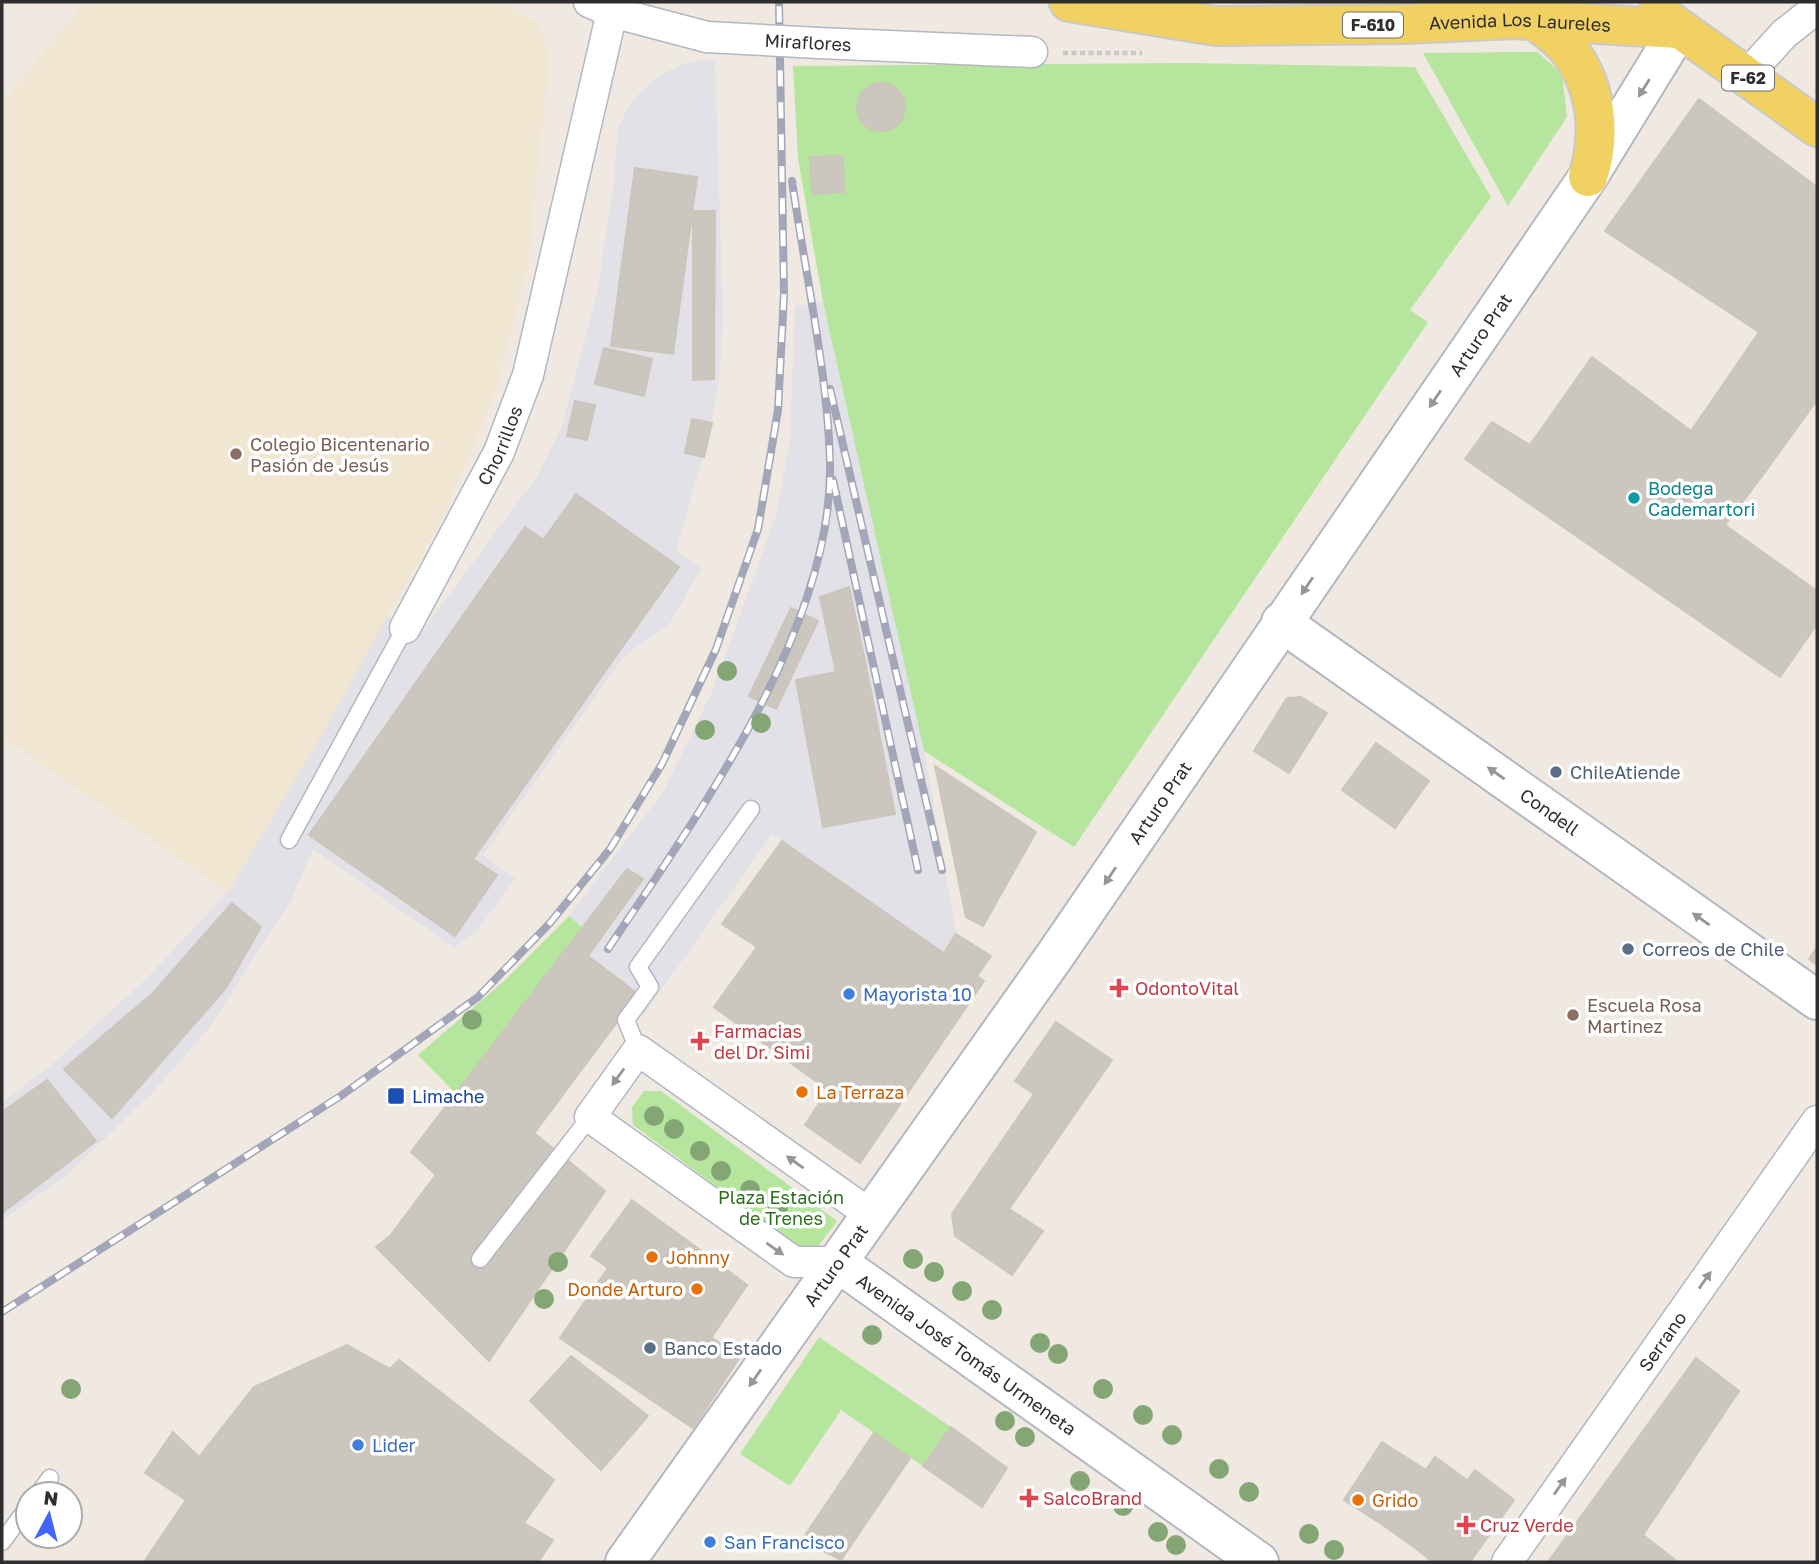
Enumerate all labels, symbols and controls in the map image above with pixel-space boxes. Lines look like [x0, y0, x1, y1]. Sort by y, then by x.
street label: Avenida Los Laureles [1428, 8, 1612, 36]
road number: F-610 [1343, 13, 1403, 38]
street label: Miraflores [764, 29, 852, 55]
road number: F-62 [1722, 66, 1774, 90]
one-way arrow [1637, 78, 1650, 97]
street label: Arturo Prat [1444, 289, 1516, 380]
one-way arrow [1429, 389, 1442, 408]
street label: Chorrillos [472, 402, 527, 489]
place label: Colegio Bicentenario Pasión de Jesús [250, 433, 430, 476]
marker: Colegio Bicentenario Pasión de Jesús [228, 446, 244, 462]
place label: Bodega Cademartori [1648, 477, 1755, 520]
marker: Bodega Cademartori [1626, 490, 1642, 506]
one-way arrow [1301, 577, 1314, 596]
street label: Arturo Prat [1124, 757, 1196, 848]
place label: ChileAtiende [1570, 761, 1681, 783]
marker: ChileAtiende [1548, 764, 1564, 780]
one-way arrow [1487, 766, 1505, 780]
street label: Condell [1516, 783, 1584, 840]
one-way arrow [1104, 866, 1117, 885]
one-way arrow [1692, 912, 1710, 926]
place label: Correos de Chile [1642, 938, 1784, 960]
marker: Correos de Chile [1620, 941, 1636, 957]
place label: OdontoVital [1135, 977, 1239, 999]
marker: OdontoVital [1109, 978, 1129, 998]
place label: Mayorista 10 [863, 983, 972, 1005]
marker: Mayorista 10 [841, 986, 857, 1002]
place label: Escuela Rosa Martinez [1587, 994, 1702, 1037]
marker: Escuela Rosa Martinez [1565, 1007, 1581, 1023]
place label: Farmacias del Dr. Simi [714, 1020, 810, 1063]
marker: Farmacias del Dr. Simi [692, 1033, 708, 1049]
one-way arrow [611, 1068, 625, 1086]
place label: La Terraza [816, 1081, 904, 1103]
marker: La Terraza [794, 1084, 810, 1100]
place label: Limache [412, 1085, 485, 1107]
marker: Limache [386, 1086, 406, 1106]
one-way arrow [786, 1155, 805, 1169]
park label: Plaza Estación de Trenes [718, 1186, 844, 1229]
street label: Arturo Prat [799, 1220, 872, 1310]
one-way arrow [766, 1242, 784, 1256]
place label: Johnny [666, 1246, 730, 1268]
marker: Johnny [644, 1249, 660, 1265]
street label: Avenida José Tomás Urmeneta [853, 1269, 1081, 1440]
one-way arrow [1698, 1271, 1712, 1289]
place label: Donde Arturo [567, 1278, 683, 1300]
marker: Donde Arturo [689, 1281, 705, 1297]
street label: Serrano [1634, 1307, 1691, 1375]
place label: Banco Estado [664, 1337, 782, 1359]
marker: Banco Estado [642, 1340, 658, 1356]
one-way arrow [748, 1369, 762, 1387]
place label: Lider [372, 1434, 416, 1456]
marker: Lider [350, 1437, 366, 1453]
one-way arrow [1553, 1477, 1567, 1495]
north arrow [14, 1480, 84, 1550]
text: N [43, 1485, 60, 1510]
place label: SalcoBrand [1043, 1487, 1142, 1509]
place label: Grido [1372, 1489, 1418, 1511]
marker: SalcoBrand [1021, 1490, 1037, 1506]
marker: Grido [1350, 1492, 1366, 1508]
place label: Cruz Verde [1480, 1514, 1574, 1536]
marker: Cruz Verde [1458, 1517, 1474, 1533]
place label: San Francisco [724, 1531, 845, 1553]
marker: San Francisco [702, 1534, 718, 1550]

